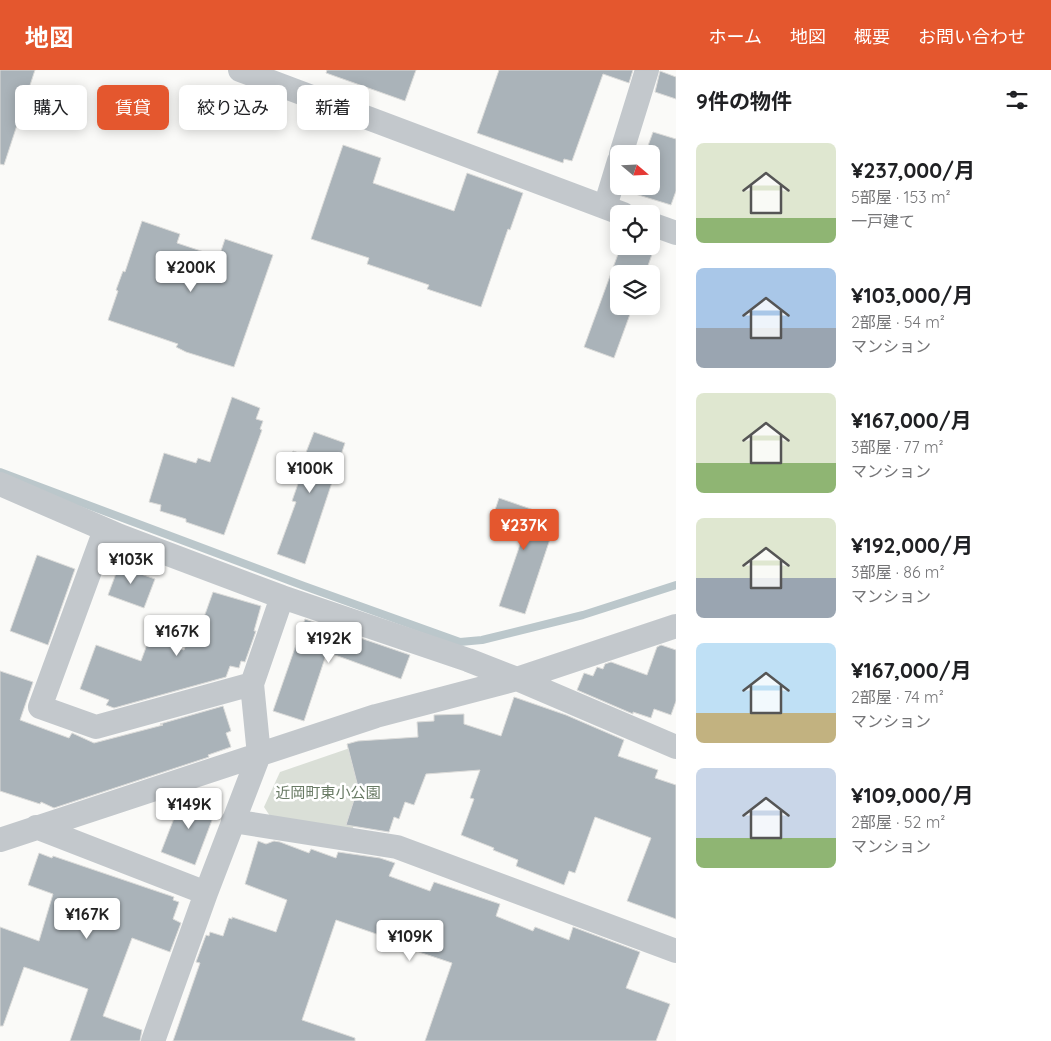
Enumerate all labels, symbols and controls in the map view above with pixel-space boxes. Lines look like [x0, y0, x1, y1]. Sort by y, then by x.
text: 地図 [25, 22, 73, 52]
text: ホーム [709, 25, 762, 48]
text: 地図 [790, 25, 826, 48]
text: 概要 [854, 25, 890, 48]
text: お問い合わせ [918, 25, 1026, 48]
chip: 購入 [15, 85, 87, 130]
chip: 賃貸 [97, 85, 169, 130]
chip: 絞り込み [179, 85, 287, 130]
chip: 新着 [297, 85, 369, 130]
icon: filters [1003, 86, 1031, 114]
text: 9件の物件 [696, 88, 792, 114]
north arrow [610, 145, 660, 195]
map controls [610, 145, 660, 315]
text: ¥237,000/月 [851, 157, 975, 183]
icon: home [736, 163, 796, 223]
text: 5部屋 · 153 m² [851, 187, 951, 207]
button: locate [610, 205, 660, 255]
text: 一戸建て [851, 211, 915, 231]
pin: ¥200K [156, 250, 226, 293]
text: ¥200K [167, 257, 215, 277]
button: layers [610, 265, 660, 315]
text: ¥103,000/月 [851, 282, 973, 308]
icon: home [736, 288, 796, 348]
text: 2部屋 · 54 m² [851, 312, 945, 332]
text: マンション [851, 336, 931, 356]
text: ¥167,000/月 [851, 407, 972, 433]
icon: home [736, 413, 796, 473]
text: 3部屋 · 77 m² [851, 437, 944, 457]
pin: ¥100K [275, 452, 345, 494]
text: ¥100K [287, 458, 333, 478]
text: マンション [851, 461, 931, 481]
pin: ¥237K [489, 508, 559, 551]
text: ¥237K [501, 515, 547, 535]
text: ¥192,000/月 [851, 532, 973, 558]
icon: home [736, 538, 796, 598]
pin: ¥103K [96, 542, 166, 585]
text: ¥103K [109, 549, 153, 569]
text: 3部屋 · 86 m² [851, 562, 945, 582]
text: マンション [851, 586, 931, 606]
pin: ¥167K [142, 614, 212, 657]
text: ¥167K [155, 621, 199, 641]
pin: ¥192K [294, 622, 364, 664]
text: ¥192K [307, 628, 351, 648]
text: ¥167,000/月 [851, 657, 972, 683]
icon: home [736, 663, 796, 723]
text: 2部屋 · 74 m² [851, 687, 944, 707]
text: マンション [851, 711, 931, 731]
text: ¥109,000/月 [851, 782, 973, 808]
park label: 近岡町東小公園 [275, 783, 381, 802]
pin: ¥149K [154, 788, 224, 830]
icon: home [736, 788, 796, 848]
text: ¥149K [167, 794, 211, 814]
text: 2部屋 · 52 m² [851, 812, 945, 832]
text: マンション [851, 836, 931, 856]
pin: ¥167K [52, 898, 122, 940]
text: ¥167K [65, 904, 109, 924]
pin: ¥109K [375, 920, 445, 962]
text: ¥109K [387, 926, 433, 946]

